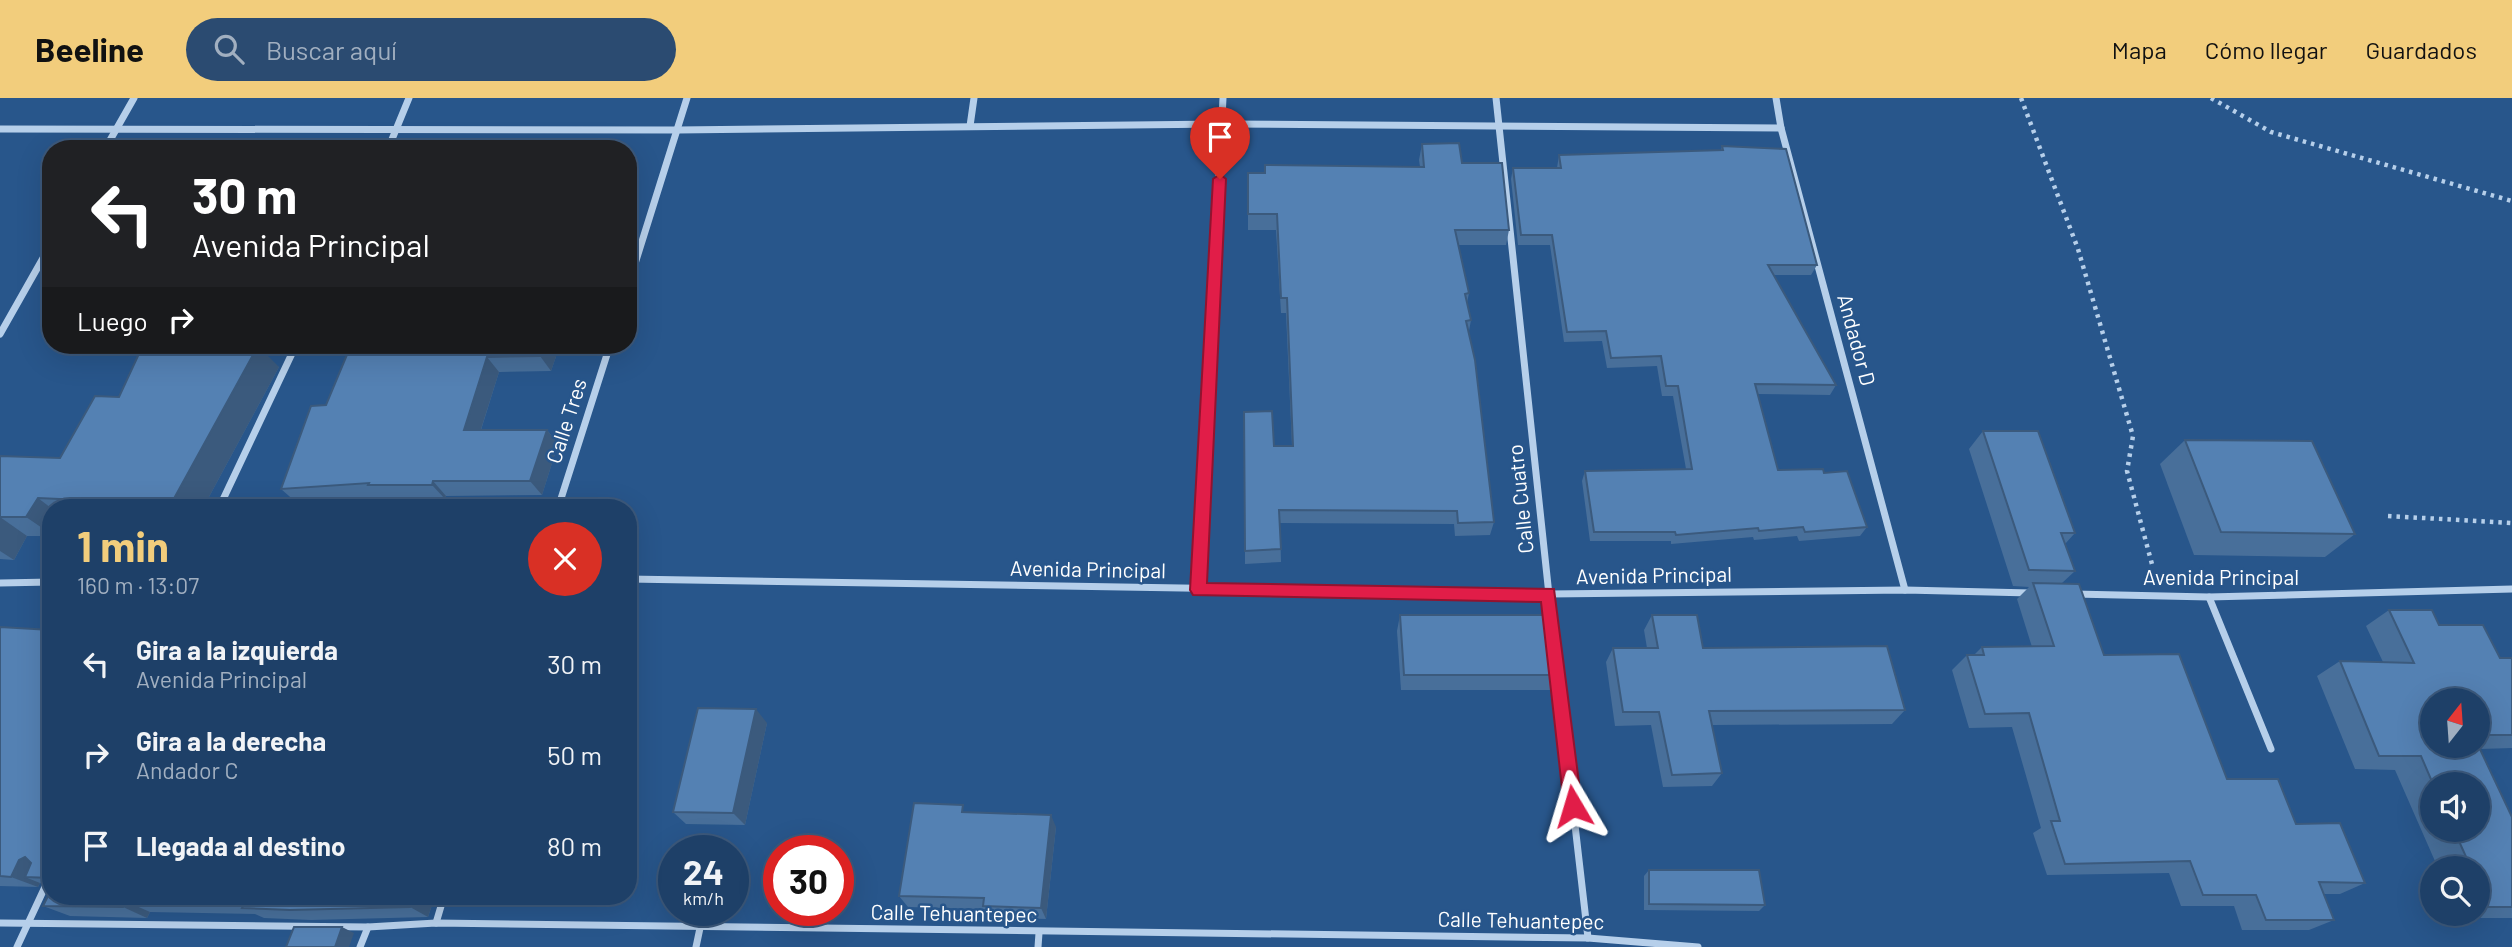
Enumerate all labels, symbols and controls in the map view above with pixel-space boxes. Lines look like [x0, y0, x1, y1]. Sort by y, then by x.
search box [186, 18, 676, 81]
text: Beeline [35, 29, 144, 69]
icon: search [210, 30, 248, 68]
text: Buscar aquí [266, 34, 397, 65]
text: Mapa [2112, 35, 2167, 64]
text: Cómo llegar [2205, 35, 2327, 64]
text: Guardados [2365, 35, 2477, 64]
pin [1190, 107, 1250, 179]
icon: arrive [1201, 118, 1239, 156]
text: 30 m [192, 165, 297, 224]
icon: left [77, 168, 168, 259]
text: Avenida Principal [192, 225, 430, 263]
street label: Andador D [1833, 291, 1882, 388]
icon: right [162, 301, 200, 339]
text: Luego [77, 305, 148, 336]
street label: Calle Tres [540, 375, 591, 466]
street label: Calle Cuatro [1501, 443, 1538, 555]
text: 1 min [77, 520, 169, 570]
button: close [528, 522, 602, 596]
street label: Avenida Principal [1010, 555, 1166, 582]
street label: Avenida Principal [1576, 561, 1732, 588]
street label: Avenida Principal [2143, 564, 2299, 589]
text: 160 m · 13:07 [77, 571, 199, 599]
text: Gira a la izquierda [136, 634, 338, 665]
icon: left [77, 645, 115, 683]
text: 30 m [547, 648, 602, 679]
text: Avenida Principal [136, 665, 307, 693]
north arrow [2420, 688, 2490, 758]
map controls [2420, 688, 2490, 926]
text: Gira a la derecha [136, 725, 326, 756]
icon: right [77, 736, 115, 774]
text: 50 m [547, 739, 602, 770]
text: Andador C [136, 756, 239, 784]
position arrow [1536, 769, 1610, 843]
button: sound [2420, 772, 2490, 842]
icon: arrive [77, 827, 115, 865]
text: Llegada al destino [136, 830, 345, 861]
text: 80 m [547, 830, 602, 861]
speed limit sign: 30 [763, 835, 854, 926]
text: 24 [683, 850, 724, 892]
button: search [2420, 856, 2490, 926]
text: km/h [683, 887, 724, 909]
street label: Calle Tehuantepec [870, 899, 1038, 926]
street label: Calle Tehuantepec [1437, 906, 1605, 933]

